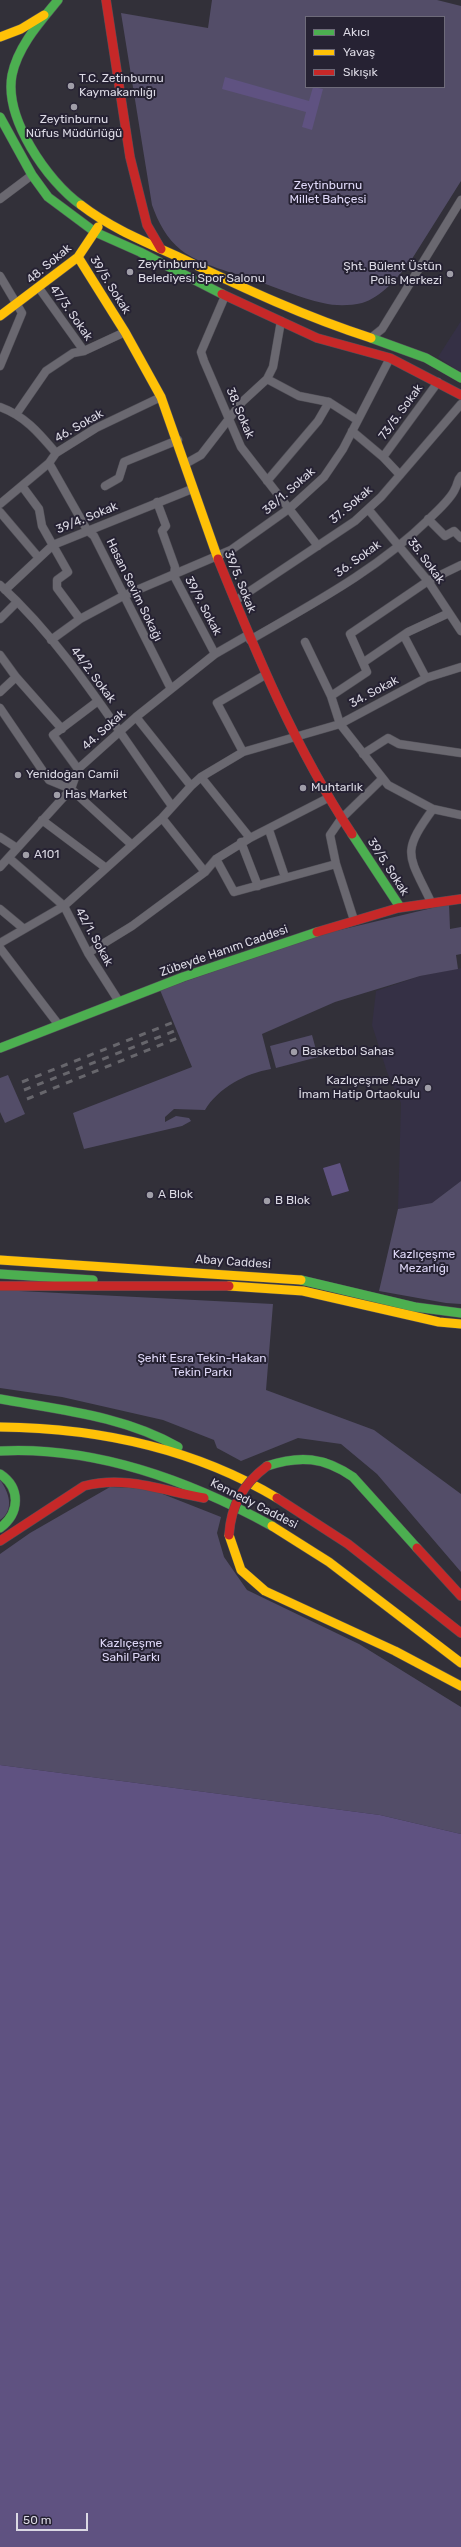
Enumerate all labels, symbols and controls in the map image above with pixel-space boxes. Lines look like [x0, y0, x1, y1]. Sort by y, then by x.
legend [305, 16, 445, 88]
text: Akıcı [343, 25, 370, 39]
text: Yavaş [343, 45, 375, 59]
text: Sıkışık [343, 65, 378, 79]
place label: T.C. Zetinburnu Kaymakamlığı [79, 72, 164, 100]
marker: T.C. Zetinburnu Kaymakamlığı [66, 81, 76, 91]
marker: Zeytinburnu Nüfus Müdürlüğü [69, 102, 79, 112]
place label: Zeytinburnu Nüfus Müdürlüğü [26, 113, 122, 141]
park label: Zeytinburnu Millet Bahçesi [290, 179, 366, 207]
street label: 48. Sokak [24, 241, 74, 287]
street label: 39/5. Sokak [87, 253, 133, 317]
place label: Zeytinburnu Belediyesi Spor Salonu [138, 258, 265, 286]
place label: Şht. Bülent Üstün Polis Merkezi [343, 260, 442, 288]
marker: Zeytinburnu Belediyesi Spor Salonu [125, 267, 135, 277]
marker: Şht. Bülent Üstün Polis Merkezi [445, 269, 455, 279]
street label: 47/3. Sokak [47, 282, 95, 344]
street label: 73/5. Sokak [376, 381, 426, 443]
street label: 38. Sokak [223, 385, 257, 441]
street label: 46. Sokak [52, 406, 106, 446]
street label: 38/1. Sokak [260, 464, 318, 518]
street label: 37. Sokak [327, 483, 375, 527]
street label: 39/4. Sokak [54, 499, 120, 537]
street label: 35. Sokak [404, 535, 448, 587]
street label: Hasan Sevim Sokağı [103, 536, 165, 644]
street label: 36. Sokak [332, 537, 384, 581]
street label: 39/5. Sokak [221, 549, 259, 615]
street label: 39/9. Sokak [181, 574, 225, 638]
street label: 44/2. Sokak [67, 644, 119, 706]
street label: 34. Sokak [347, 673, 401, 711]
street label: 44. Sokak [79, 707, 129, 753]
place label: Yenidoğan Camii [26, 768, 119, 782]
marker: Yenidoğan Camii [13, 770, 23, 780]
place label: Muhtarlık [311, 781, 363, 795]
marker: Muhtarlık [298, 783, 308, 793]
place label: Has Market [65, 788, 127, 802]
marker: Has Market [52, 790, 62, 800]
street label: 39/5. Sokak [364, 836, 412, 898]
place label: A101 [34, 848, 59, 862]
marker: A101 [21, 850, 31, 860]
street label: 42/1. Sokak [72, 905, 116, 969]
street label: Zübeyde Hanım Caddesi [158, 922, 290, 980]
place label: Basketbol Sahas [302, 1045, 394, 1059]
marker: Basketbol Sahas [289, 1047, 299, 1057]
place label: Kazlıçeşme Abay İmam Hatip Ortaokulu [299, 1074, 420, 1102]
marker: Kazlıçeşme Abay İmam Hatip Ortaokulu [423, 1083, 433, 1093]
place label: A Blok [158, 1188, 193, 1202]
marker: A Blok [145, 1190, 155, 1200]
place label: B Blok [275, 1194, 310, 1208]
marker: B Blok [262, 1196, 272, 1206]
park label: Kazlıçeşme Mezarlığı [393, 1248, 455, 1276]
street label: Abay Caddesi [195, 1252, 271, 1272]
park label: Şehit Esra Tekin-Hakan Tekin Parkı [137, 1352, 267, 1380]
street label: Kennedy Caddesi [208, 1476, 300, 1532]
park label: Kazlıçeşme Sahil Parkı [100, 1637, 162, 1665]
scale bar [18, 2505, 90, 2531]
text: 50 m [23, 2513, 51, 2527]

